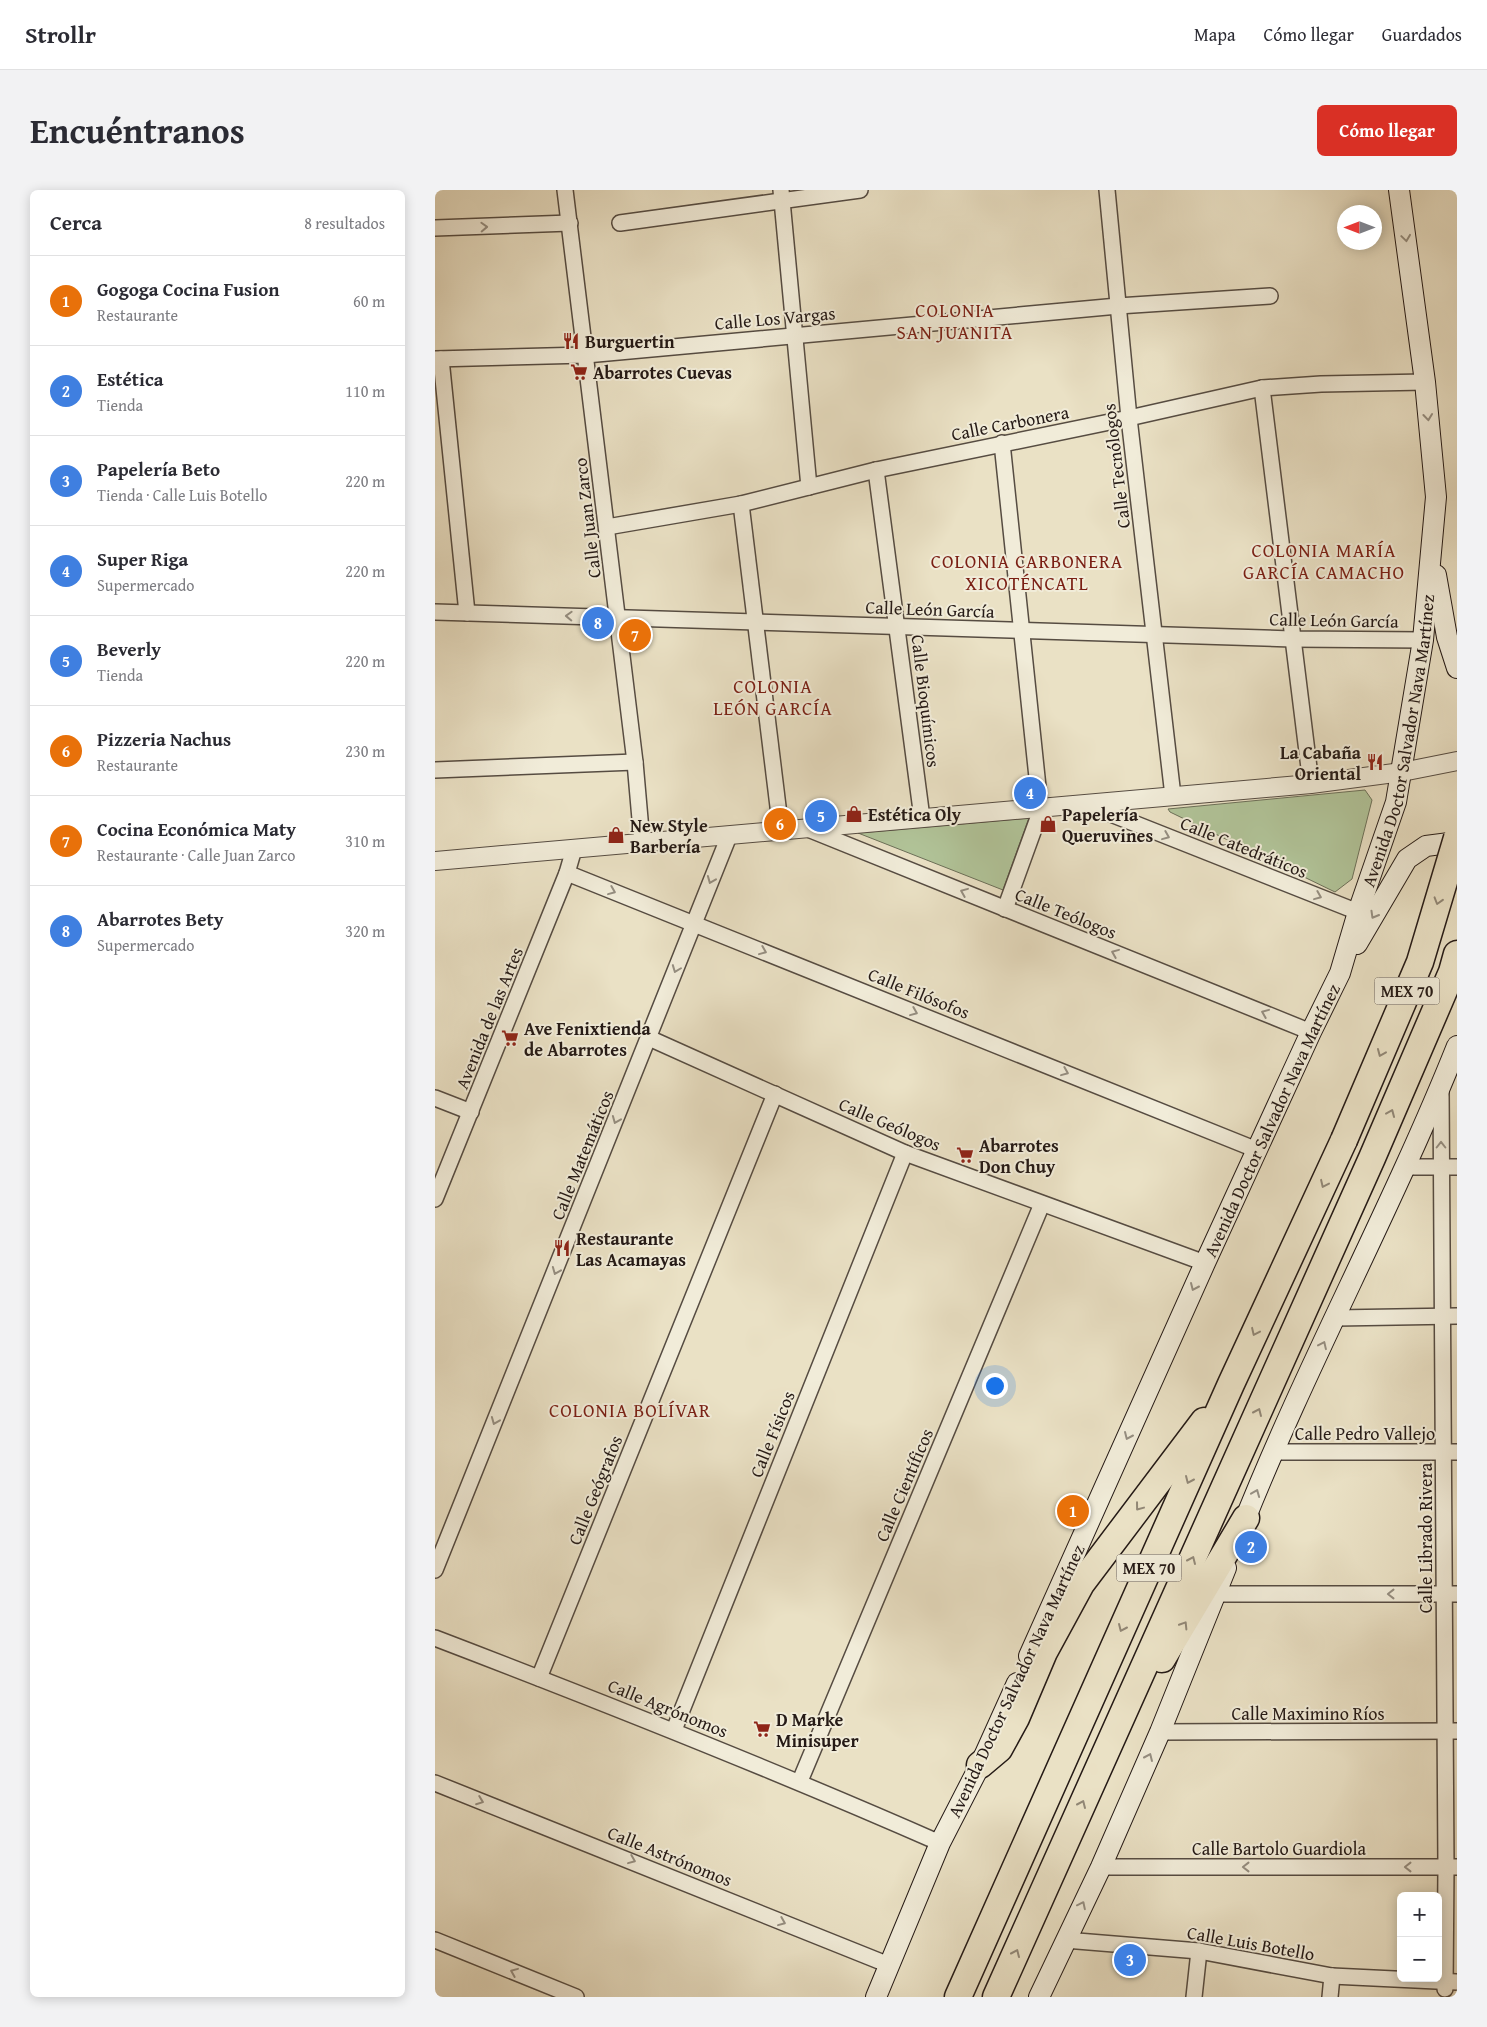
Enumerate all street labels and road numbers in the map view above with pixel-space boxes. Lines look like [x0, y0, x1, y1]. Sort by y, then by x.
street label: Calle Los Vargas [713, 299, 837, 337]
street label: Calle Carbonera [949, 398, 1072, 448]
street label: Calle Tecnólogos [1095, 402, 1137, 530]
street label: Calle Juan Zarco [566, 456, 608, 580]
street label: Calle León García [865, 593, 995, 625]
street label: Avenida Doctor Salvador Nava Martínez [1354, 593, 1441, 890]
street label: Calle León García [1269, 605, 1399, 635]
street label: Calle Bioquímicos [904, 633, 948, 769]
street label: Calle Catedráticos [1176, 809, 1312, 885]
street label: Calle Teólogos [1011, 880, 1121, 946]
street label: Avenida de las Artes [448, 943, 530, 1093]
street label: Calle Filósofos [864, 960, 974, 1026]
road number: MEX 70 [1375, 978, 1439, 1004]
street label: Avenida Doctor Salvador Nava Martínez [1196, 979, 1346, 1261]
street label: Calle Matemáticos [544, 1086, 620, 1224]
street label: Calle Geólogos [835, 1090, 945, 1158]
street label: Calle Físicos [742, 1387, 802, 1481]
street label: Calle Pedro Vallejo [1295, 1420, 1435, 1447]
street label: Calle Científicos [868, 1424, 940, 1546]
street label: Calle Geógrafos [561, 1431, 629, 1549]
street label: Calle Librado Rivera [1412, 1462, 1439, 1613]
street label: Avenida Doctor Salvador Nava Martínez [941, 1540, 1091, 1822]
road number: MEX 70 [1117, 1555, 1181, 1582]
street label: Calle Agrónomos [604, 1672, 732, 1744]
street label: Calle Maximino Ríos [1231, 1700, 1385, 1727]
street label: Calle Astrónomos [604, 1819, 736, 1893]
street label: Calle Bartolo Guardiola [1192, 1835, 1367, 1862]
street label: Calle Luis Botello [1185, 1919, 1317, 1967]

